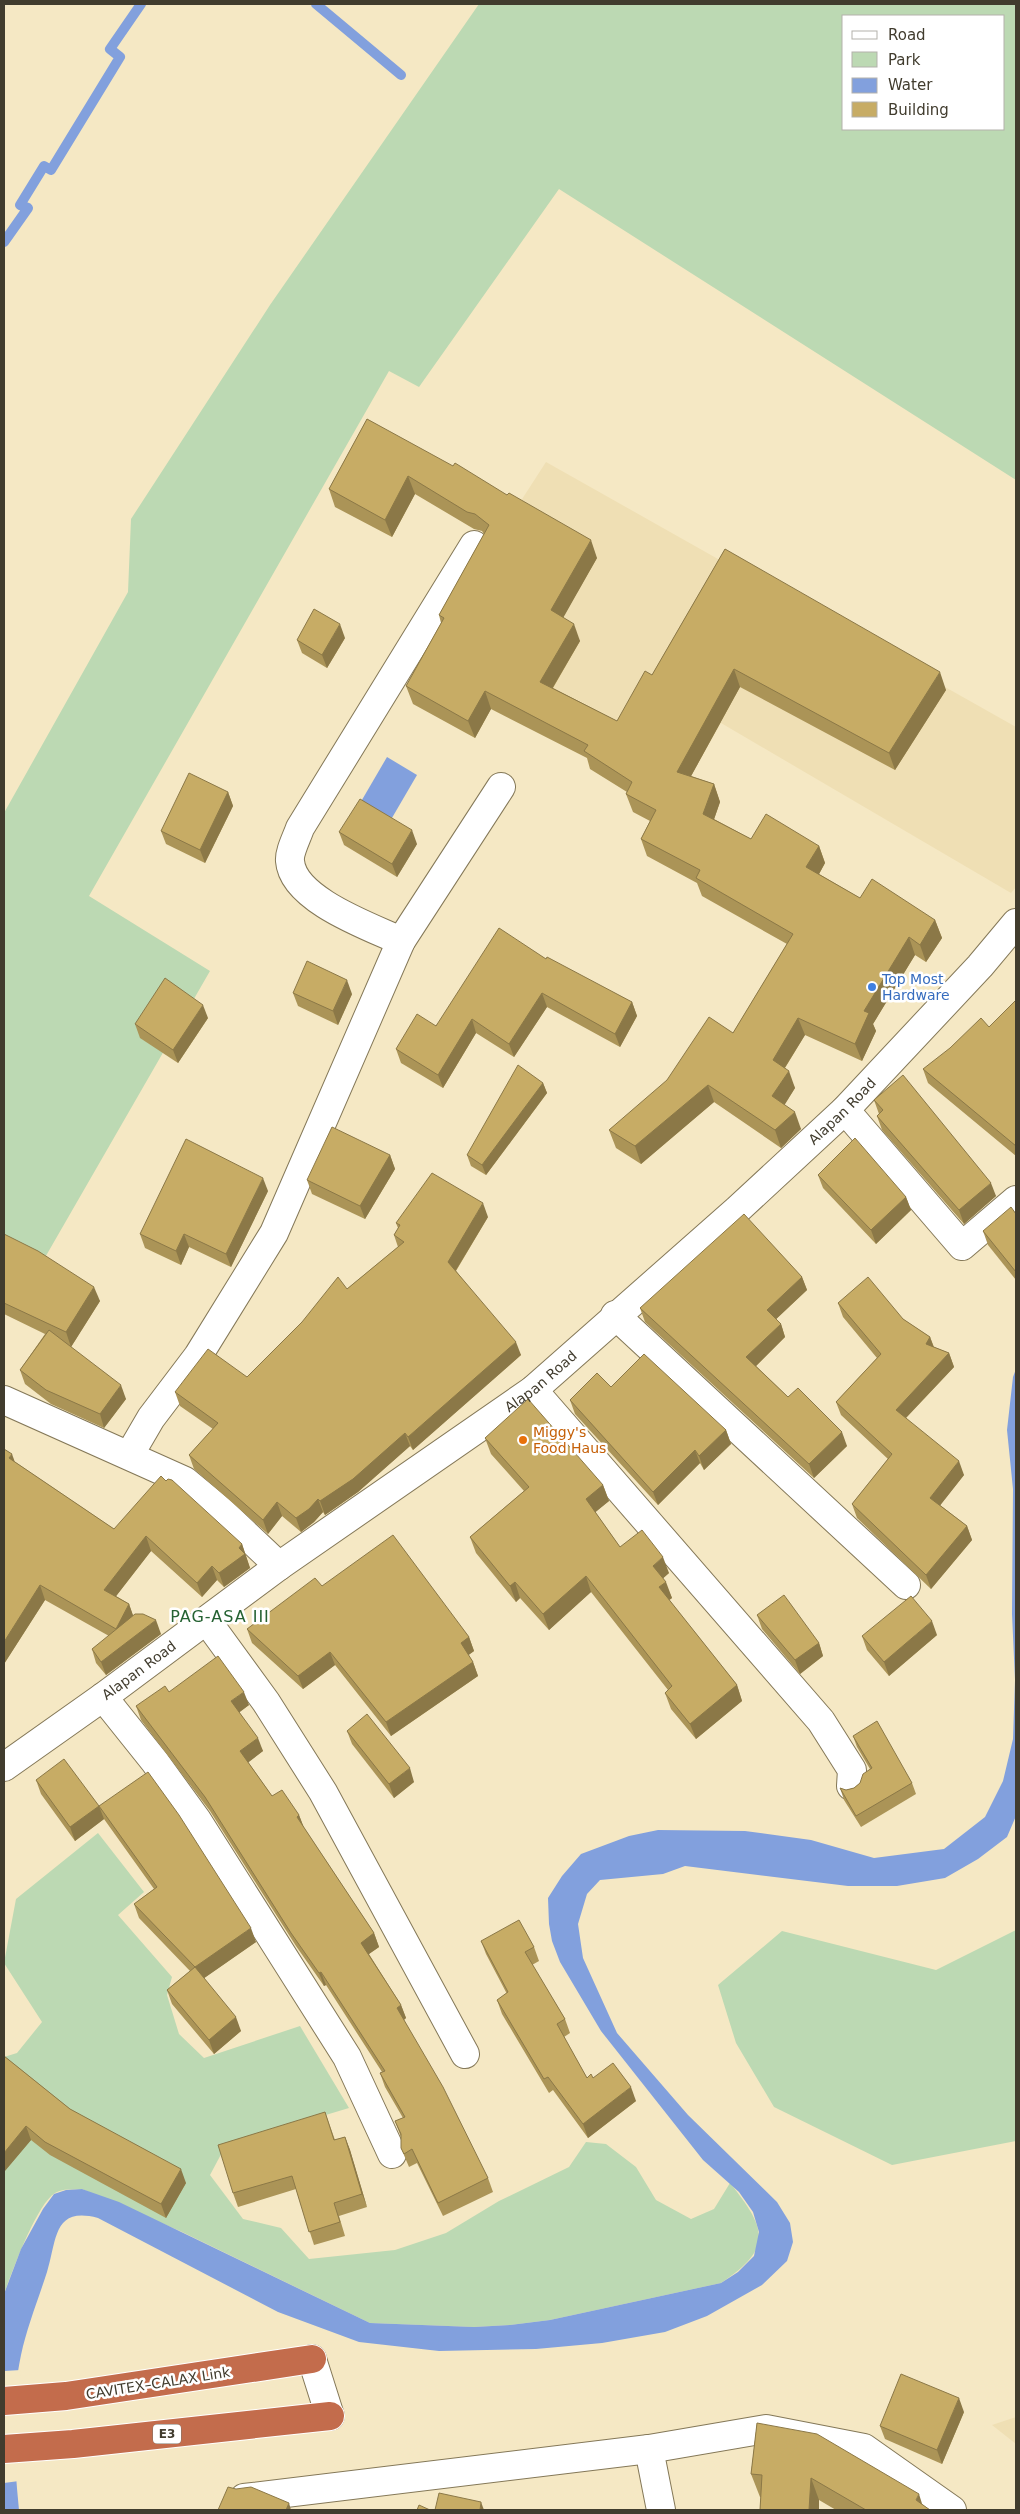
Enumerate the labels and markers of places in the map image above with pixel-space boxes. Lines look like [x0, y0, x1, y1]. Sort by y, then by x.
place label: Top Most Hardware [881, 971, 950, 1003]
marker: Top Most Hardware [866, 981, 878, 993]
place label: Miggy's Food Haus [533, 1424, 606, 1456]
marker: Miggy's Food Haus [517, 1434, 529, 1446]

